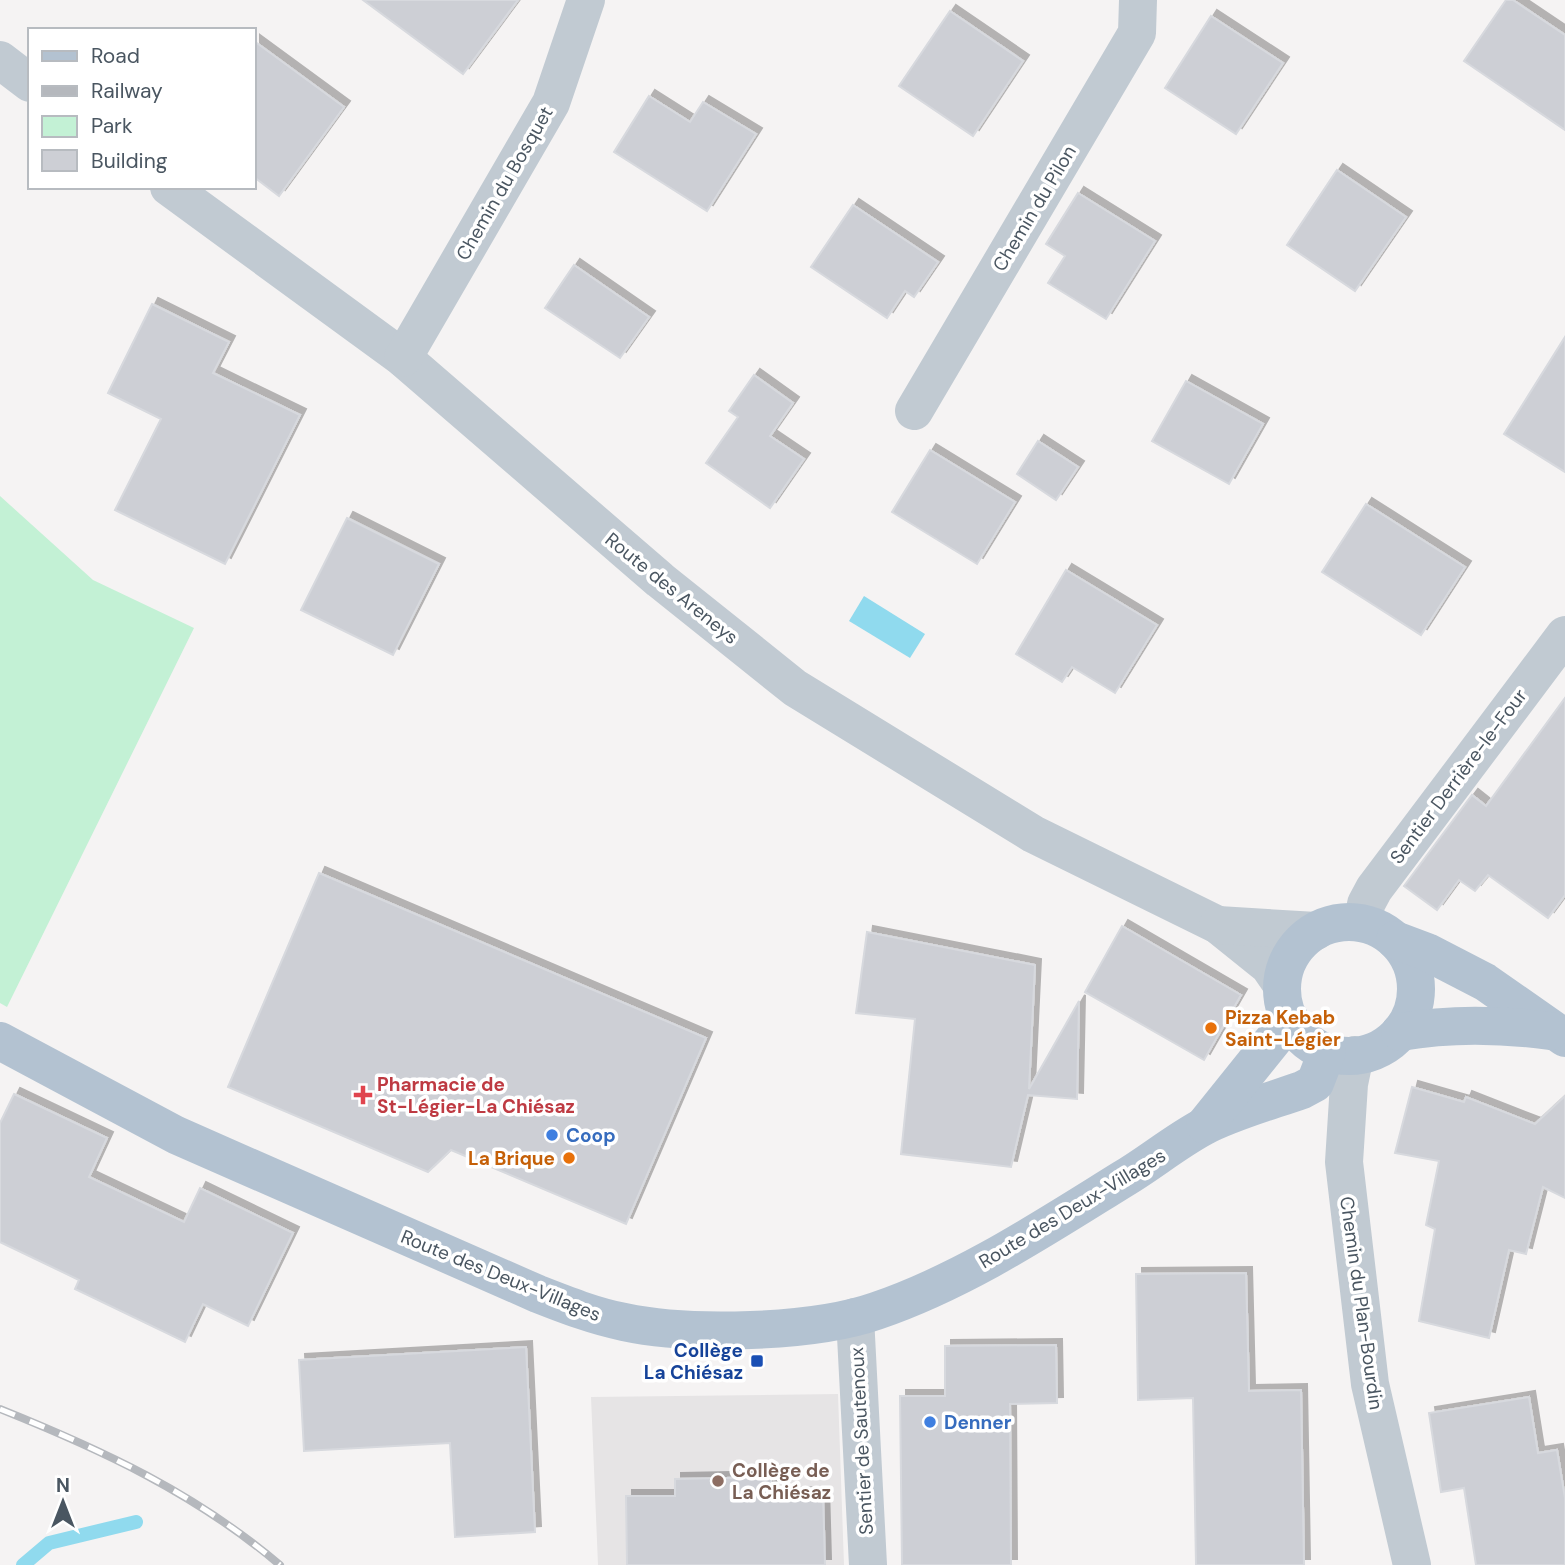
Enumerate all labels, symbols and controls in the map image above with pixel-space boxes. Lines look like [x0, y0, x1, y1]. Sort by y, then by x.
legend [28, 28, 256, 189]
text: Road [91, 42, 140, 70]
text: Railway [91, 77, 163, 105]
street label: Chemin du Bosquet [450, 102, 559, 265]
text: Park [91, 112, 133, 140]
street label: Chemin du Pilon [987, 141, 1082, 276]
text: Building [91, 147, 168, 175]
street label: Route des Areneys [600, 527, 743, 650]
street label: Sentier Derrière-le-Four [1384, 684, 1532, 869]
place label: Pizza Kebab Saint-Légier [1225, 1005, 1341, 1052]
marker: Pizza Kebab Saint-Légier [1203, 1020, 1219, 1036]
place label: Pharmacie de St-Légier-La Chiésaz [377, 1072, 575, 1119]
marker: Pharmacie de St-Légier-La Chiésaz [355, 1087, 371, 1103]
place label: Coop [566, 1123, 616, 1148]
marker: Coop [544, 1127, 560, 1143]
street label: Route des Deux-Villages [974, 1143, 1170, 1274]
place label: La Brique [468, 1146, 555, 1171]
marker: La Brique [561, 1150, 577, 1166]
street label: Chemin du Plan-Bourdin [1334, 1195, 1389, 1411]
street label: Route des Deux-Villages [397, 1224, 604, 1327]
place label: Collège La Chiésaz [644, 1338, 743, 1385]
street label: Sentier de Sautenoux [844, 1346, 879, 1536]
marker: Collège La Chiésaz [749, 1353, 765, 1369]
place label: Denner [944, 1410, 1012, 1435]
marker: Denner [922, 1414, 938, 1430]
place label: Collège de La Chiésaz [732, 1458, 831, 1505]
north arrow [28, 1467, 98, 1537]
text: N [56, 1473, 70, 1498]
marker: Collège de La Chiésaz [710, 1473, 726, 1489]

